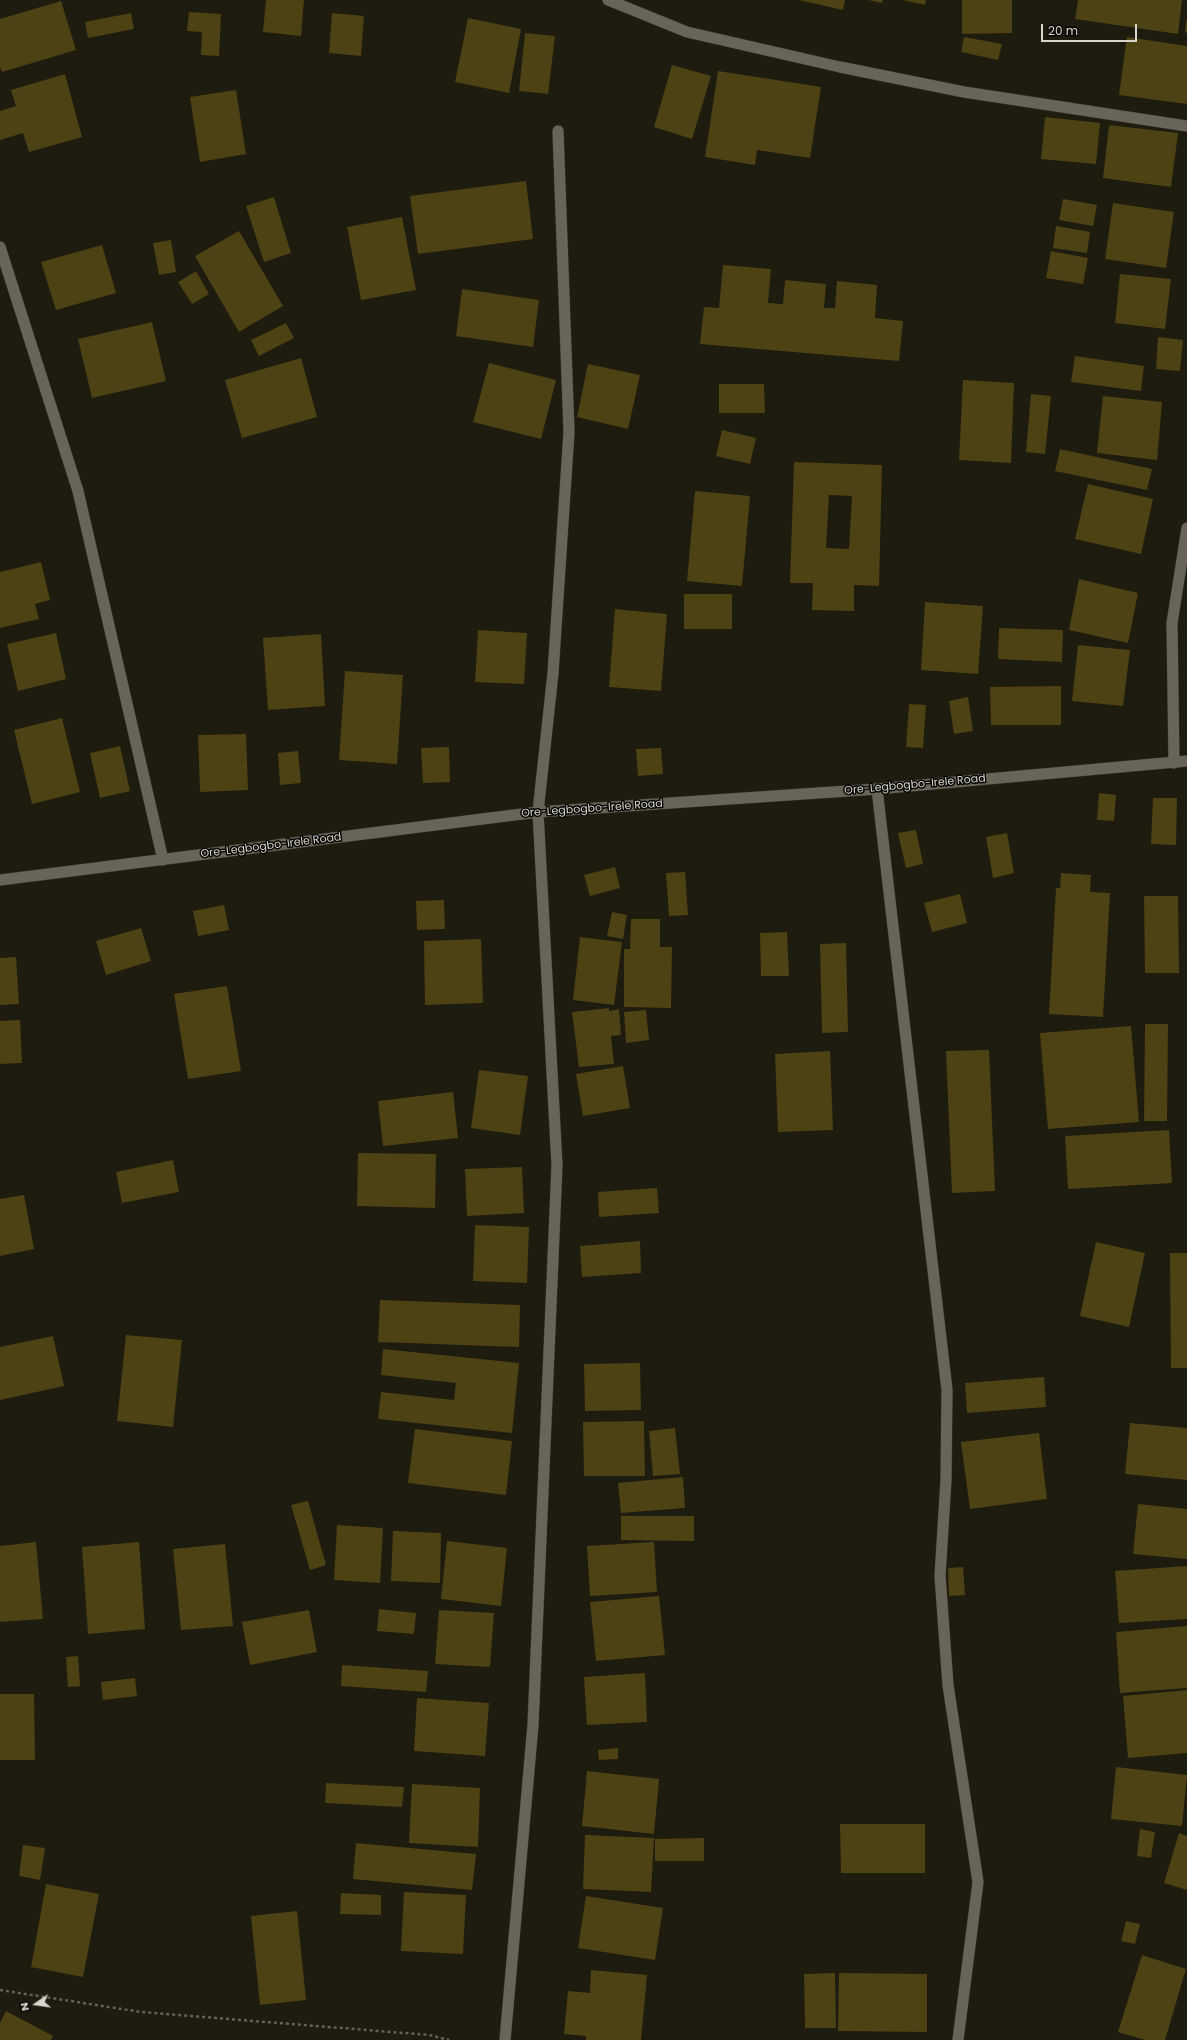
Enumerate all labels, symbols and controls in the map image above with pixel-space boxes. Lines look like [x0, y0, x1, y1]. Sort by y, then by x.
scale bar [1043, 16, 1139, 42]
text: 20 m [1048, 22, 1078, 39]
street label: Ore-Legbogbo-Irele Road [844, 772, 986, 798]
street label: Ore-Legbogbo-Irele Road [521, 797, 663, 821]
street label: Ore-Legbogbo-Irele Road [200, 831, 342, 861]
north arrow [16, 1984, 56, 2024]
text: N [16, 2001, 33, 2013]

